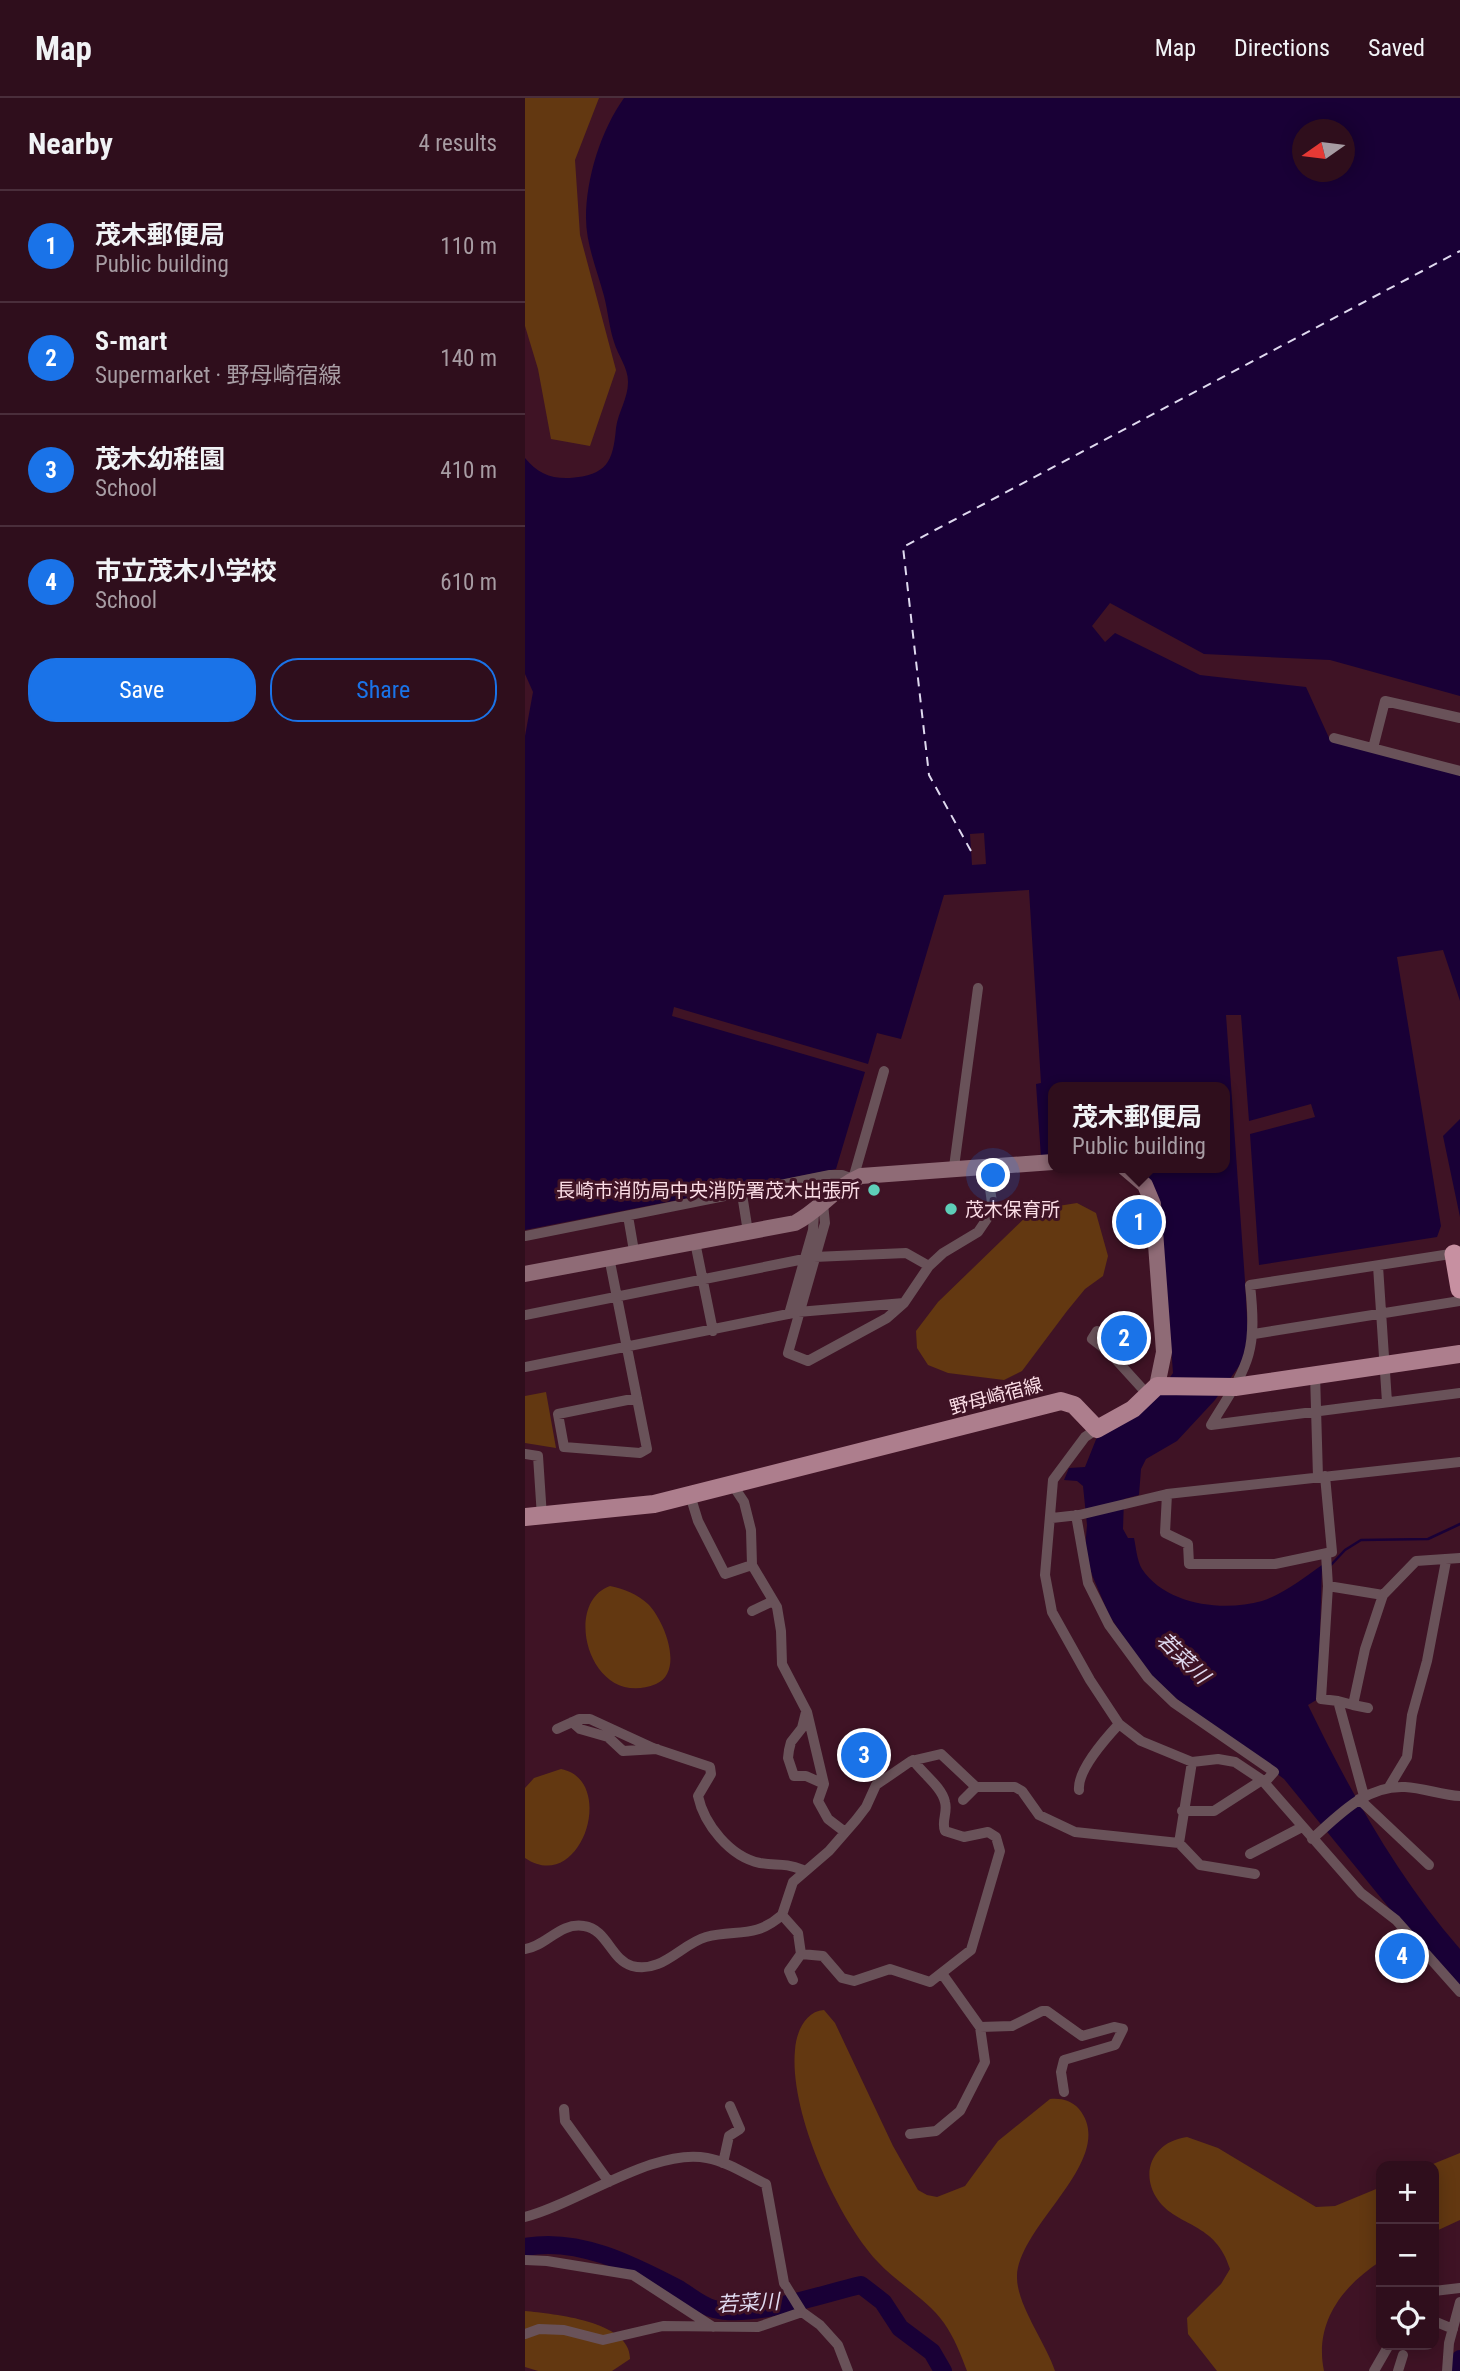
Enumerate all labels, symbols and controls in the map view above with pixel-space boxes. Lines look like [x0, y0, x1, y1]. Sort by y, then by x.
text: Map [35, 29, 92, 68]
text: Map [1155, 34, 1196, 62]
text: Directions [1234, 34, 1330, 62]
text: Saved [1368, 34, 1425, 62]
north arrow [1292, 119, 1355, 182]
text: Nearby [28, 126, 113, 161]
text: 4 results [419, 130, 497, 157]
text: 茂木郵便局 [95, 220, 225, 250]
text: 1 [45, 233, 57, 260]
text: 110 m [440, 233, 497, 260]
text: Public building [95, 251, 229, 278]
text: S-mart [95, 326, 167, 356]
text: 2 [45, 345, 57, 372]
text: 140 m [440, 345, 497, 372]
text: Supermarket · 野母崎宿線 [95, 362, 341, 389]
text: 茂木幼稚園 [95, 444, 225, 474]
text: 3 [45, 457, 57, 484]
text: 410 m [440, 457, 497, 484]
text: School [95, 475, 157, 502]
text: 市立茂木小学校 [95, 556, 277, 586]
text: 4 [45, 569, 57, 596]
text: 610 m [440, 569, 497, 596]
text: School [95, 587, 157, 614]
button: Save [28, 658, 256, 722]
button: Share [270, 658, 497, 722]
popup [1048, 1082, 1230, 1173]
text: 茂木郵便局 [1072, 1102, 1202, 1132]
text: Public building [1072, 1133, 1206, 1160]
your location [976, 1158, 1010, 1192]
place label: 長崎市消防局中央消防署茂木出張所 [556, 1179, 860, 1202]
marker: 長崎市消防局中央消防署茂木出張所 [866, 1182, 882, 1198]
pin: 1 [1116, 1196, 1162, 1248]
place label: 茂木保育所 [965, 1198, 1060, 1221]
marker: 茂木保育所 [943, 1201, 959, 1217]
pin: 2 [1101, 1312, 1147, 1364]
street label: 野母崎宿線 [947, 1373, 1045, 1419]
water label: 若菜川 [1152, 1627, 1215, 1690]
pin: 3 [841, 1729, 887, 1781]
pin: 4 [1379, 1930, 1425, 1982]
map controls [1376, 2161, 1439, 2350]
button: + [1376, 2161, 1439, 2224]
button: − [1376, 2224, 1439, 2287]
button: locate [1376, 2287, 1439, 2350]
water label: 若菜川 [716, 2289, 782, 2317]

